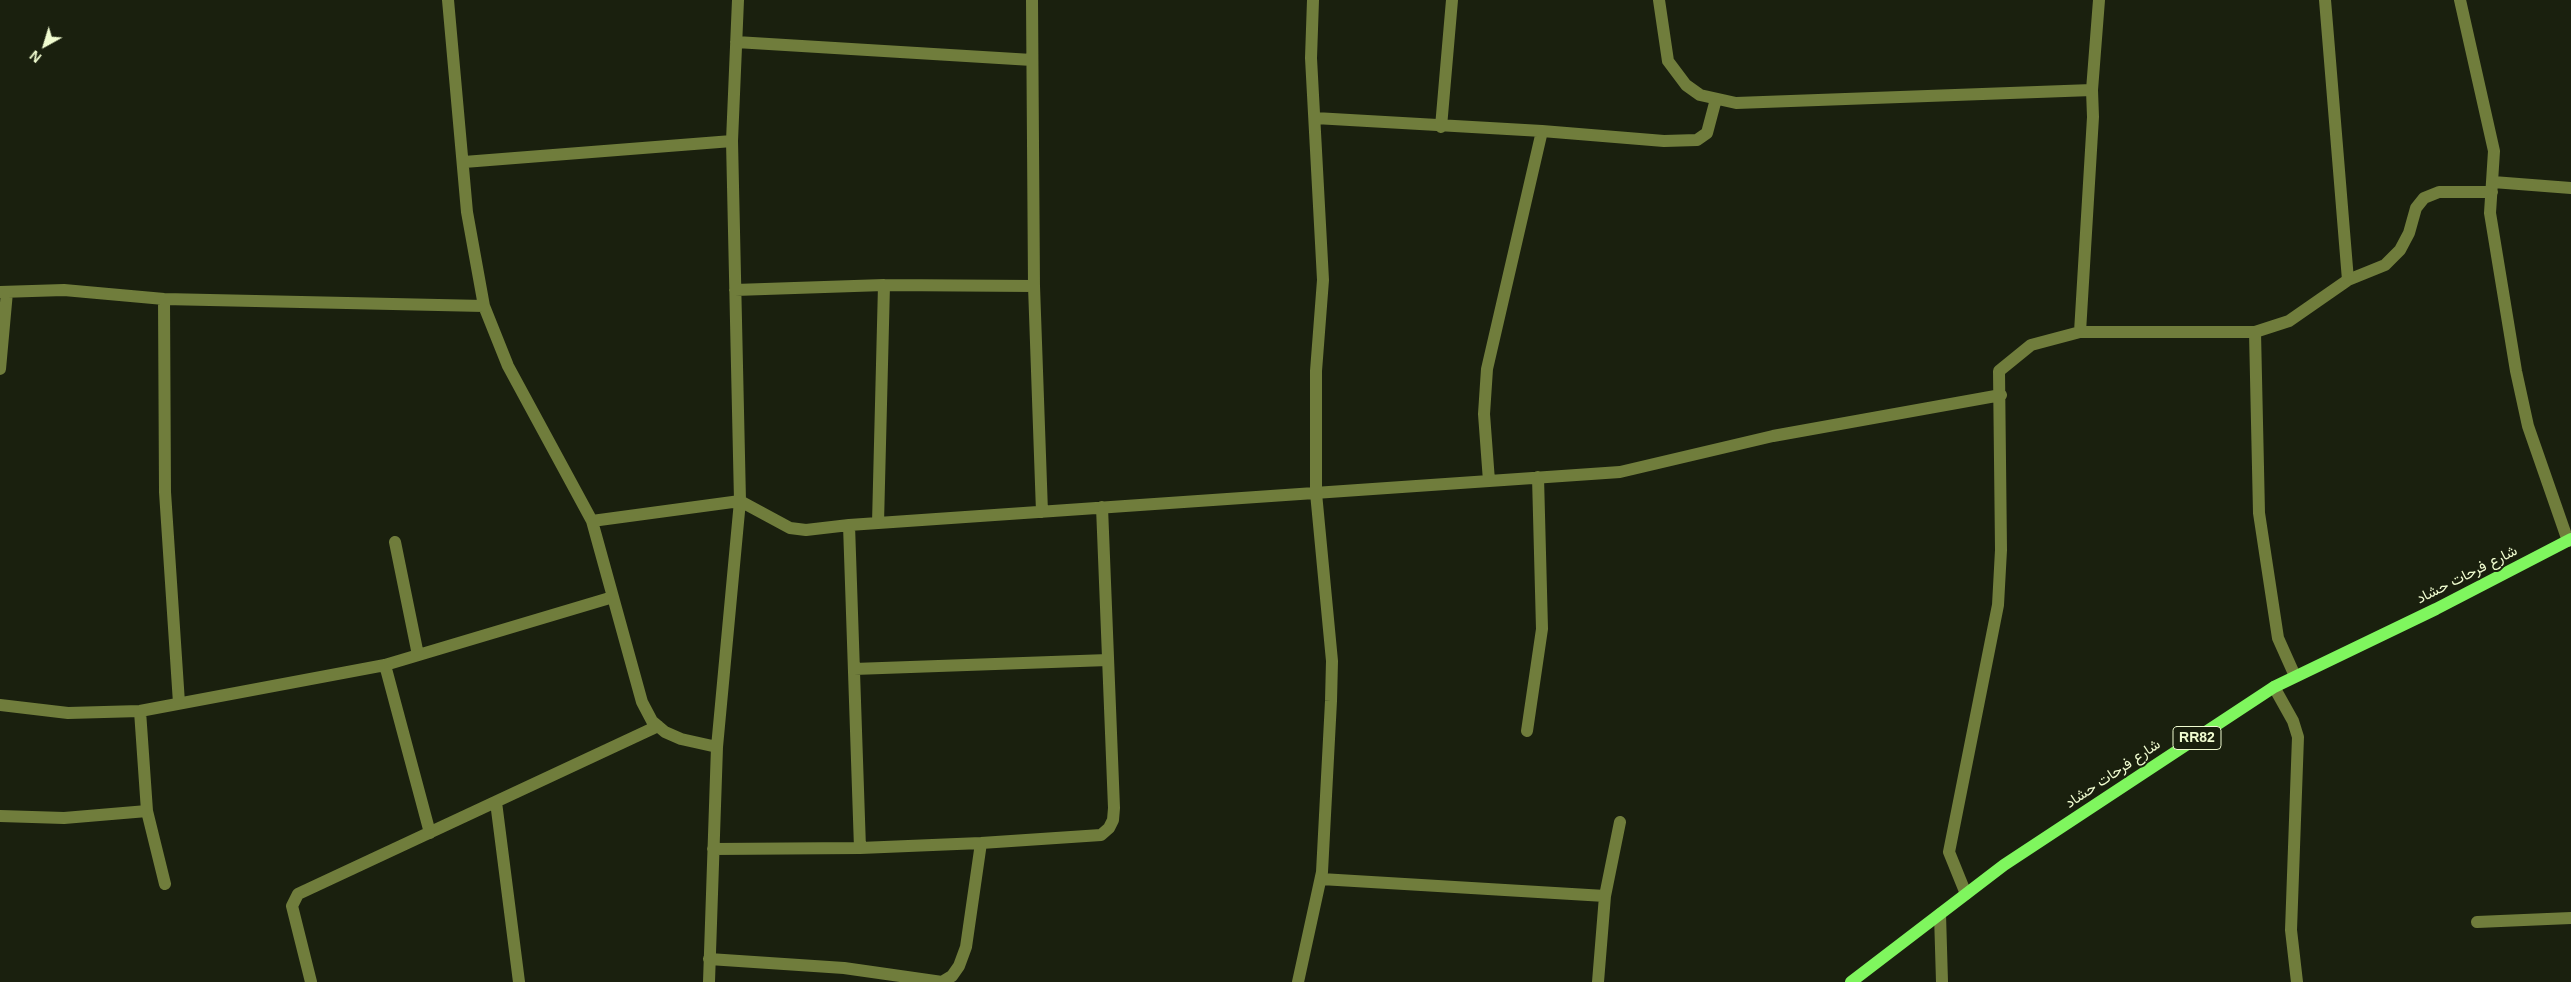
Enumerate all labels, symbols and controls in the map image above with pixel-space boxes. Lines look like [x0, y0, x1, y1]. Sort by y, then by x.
north arrow [20, 20, 70, 70]
text: N [27, 47, 45, 66]
street label: شارع فرحات حشاد [2414, 542, 2520, 608]
road number: RR82 [2173, 726, 2221, 750]
street label: شارع فرحات حشاد [2062, 736, 2164, 812]

